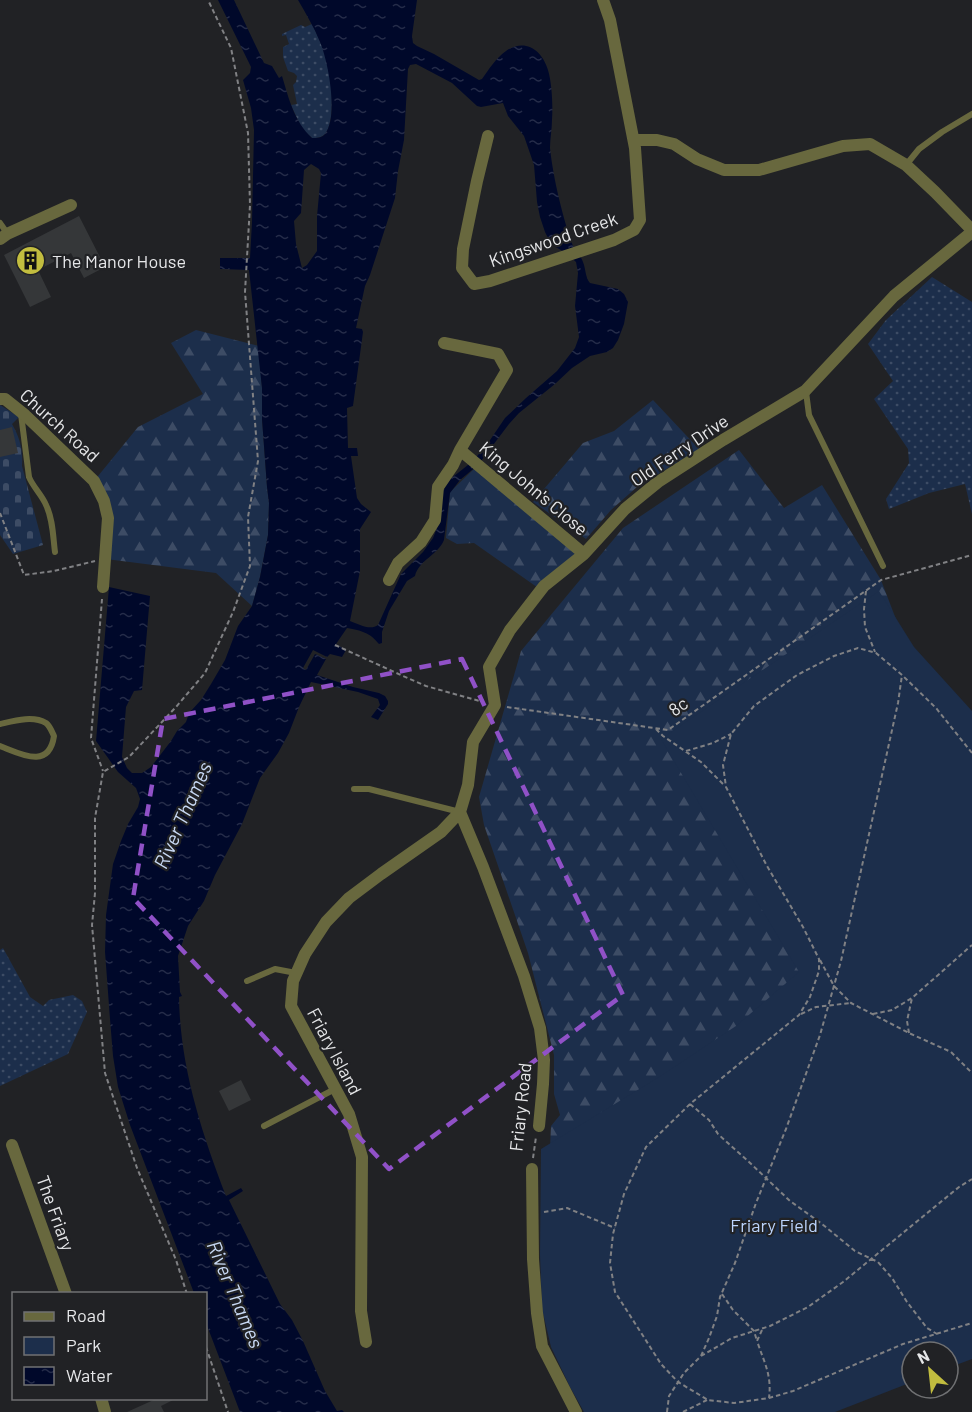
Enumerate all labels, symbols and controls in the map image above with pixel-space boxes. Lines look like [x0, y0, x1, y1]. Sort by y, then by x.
street label: Kingswood Creek [486, 207, 620, 271]
building icon: The Manor House [15, 245, 47, 277]
place label: The Manor House [52, 250, 186, 272]
street label: Church Road [16, 384, 104, 466]
street label: Old Ferry Drive [626, 409, 732, 491]
street label: King John's Close [475, 436, 593, 540]
street label: 8c [664, 692, 692, 720]
water label: River Thames [148, 758, 216, 872]
street label: Friary Island [303, 1004, 367, 1098]
street label: Friary Road [504, 1062, 536, 1152]
street label: The Friary [32, 1172, 80, 1254]
park label: Friary Field [730, 1214, 818, 1236]
water label: River Thames [203, 1237, 269, 1351]
legend [12, 1292, 207, 1400]
text: Road [66, 1304, 106, 1326]
text: Park [66, 1334, 101, 1356]
north arrow [900, 1340, 960, 1400]
text: N [914, 1345, 932, 1367]
text: Water [66, 1364, 113, 1386]

